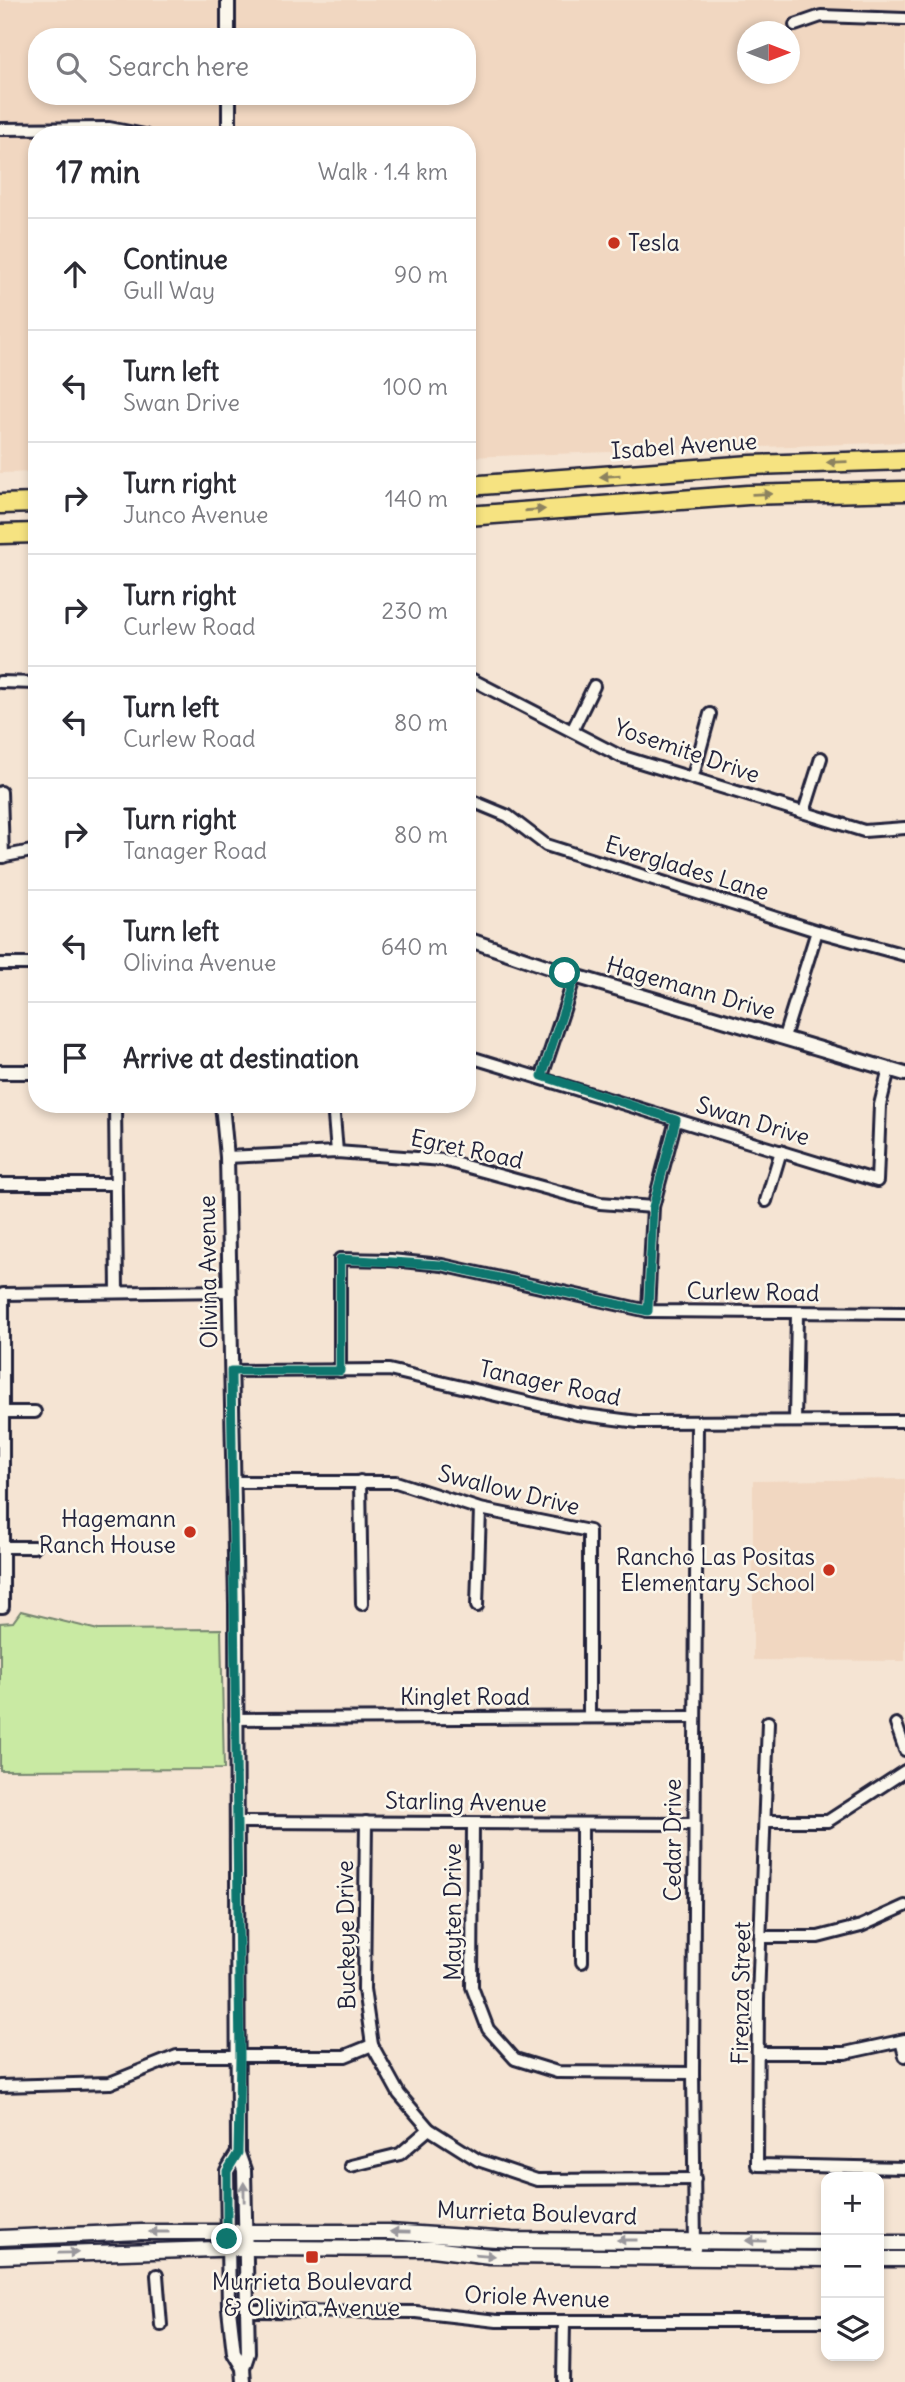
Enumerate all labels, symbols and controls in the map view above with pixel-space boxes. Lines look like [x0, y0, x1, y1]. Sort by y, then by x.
north arrow [737, 21, 800, 84]
search box [28, 28, 476, 105]
icon: search [52, 48, 90, 86]
text: Search here [108, 50, 249, 83]
text: 17 min [56, 153, 140, 191]
text: Walk · 1.4 km [318, 157, 448, 186]
place label: Tesla [628, 228, 680, 257]
marker: Tesla [606, 235, 622, 251]
text: Continue [123, 243, 228, 276]
icon: ahead [56, 255, 94, 293]
text: 90 m [394, 260, 448, 289]
text: Gull Way [123, 276, 215, 305]
text: Turn left [123, 355, 219, 388]
icon: left [56, 367, 94, 405]
text: 100 m [383, 372, 448, 401]
text: Swan Drive [123, 388, 240, 417]
street label: Isabel Avenue [610, 426, 758, 465]
one-way arrow [826, 457, 848, 468]
text: Turn right [123, 467, 236, 500]
one-way arrow [599, 471, 621, 482]
icon: right [56, 479, 94, 517]
text: 140 m [385, 484, 448, 513]
one-way arrow [751, 489, 773, 500]
text: Junco Avenue [123, 500, 268, 529]
one-way arrow [525, 505, 547, 516]
text: Turn right [123, 579, 236, 612]
icon: right [56, 591, 94, 629]
text: 230 m [382, 596, 448, 625]
text: Curlew Road [123, 612, 256, 641]
text: Turn left [123, 691, 219, 724]
icon: left [56, 703, 94, 741]
text: 80 m [394, 708, 448, 737]
street label: Yosemite Drive [611, 712, 764, 789]
text: Curlew Road [123, 724, 256, 753]
text: Turn right [123, 803, 236, 836]
icon: right [56, 815, 94, 853]
text: 80 m [394, 820, 448, 849]
street label: Everglades Lane [602, 829, 773, 906]
text: Tanager Road [123, 836, 267, 865]
text: Turn left [123, 915, 219, 948]
icon: left [56, 927, 94, 965]
text: 640 m [381, 932, 448, 961]
text: Olivina Avenue [123, 948, 276, 977]
street label: Hagemann Drive [603, 950, 779, 1026]
route start [549, 957, 580, 988]
icon: arrive [56, 1039, 94, 1077]
text: Arrive at destination [123, 1042, 359, 1075]
street label: Swan Drive [693, 1090, 813, 1151]
street label: Egret Road [408, 1122, 526, 1175]
street label: Olivina Avenue [192, 1195, 223, 1349]
street label: Curlew Road [686, 1276, 820, 1307]
street label: Tanager Road [477, 1353, 624, 1412]
street label: Swallow Drive [435, 1458, 583, 1521]
place label: Hagemann Ranch House [39, 1504, 176, 1559]
marker: Hagemann Ranch House [182, 1524, 198, 1540]
place label: Rancho Las Positas Elementary School [616, 1542, 815, 1597]
marker: Rancho Las Positas Elementary School [821, 1562, 837, 1578]
street label: Kinglet Road [400, 1682, 530, 1711]
street label: Cedar Drive [658, 1779, 687, 1901]
street label: Starling Avenue [385, 1786, 547, 1817]
street label: Mayten Drive [438, 1843, 467, 1981]
street label: Buckeye Drive [330, 1860, 361, 2010]
street label: Firenza Street [725, 1921, 756, 2065]
map controls [821, 2172, 884, 2361]
button: + [821, 2172, 884, 2235]
one-way arrow [239, 2181, 250, 2203]
street label: Murrieta Boulevard [436, 2195, 638, 2230]
route end [211, 2223, 242, 2254]
one-way arrow [148, 2226, 170, 2238]
one-way arrow [389, 2226, 411, 2238]
one-way arrow [616, 2234, 638, 2246]
one-way arrow [744, 2235, 766, 2247]
button: − [821, 2235, 884, 2298]
one-way arrow [57, 2247, 79, 2258]
marker: Murrieta Boulevard & Olivina Avenue [304, 2249, 320, 2265]
one-way arrow [474, 2250, 496, 2261]
place label: Murrieta Boulevard & Olivina Avenue [212, 2267, 412, 2322]
street label: Oriole Avenue [464, 2279, 610, 2314]
button: layers [821, 2298, 884, 2361]

